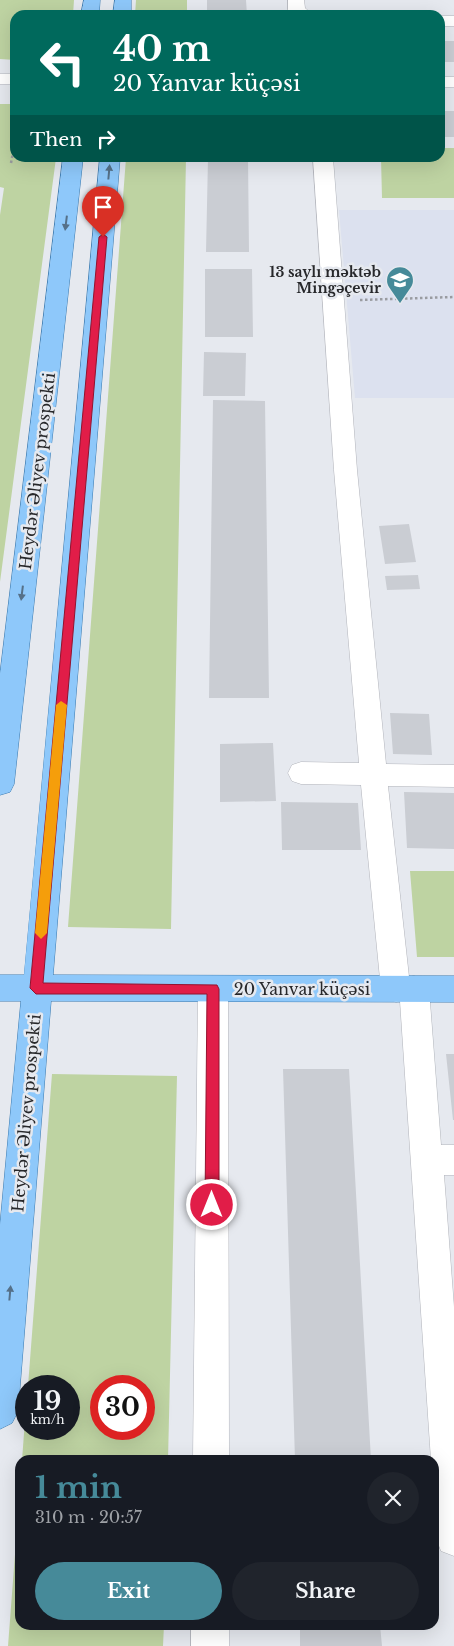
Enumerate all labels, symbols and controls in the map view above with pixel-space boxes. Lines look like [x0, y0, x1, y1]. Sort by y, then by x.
text: 40 m [113, 27, 211, 70]
icon: left [30, 30, 95, 95]
text: 20 Yanvar küçəsi [113, 70, 300, 97]
icon: right [92, 125, 120, 153]
text: Then [30, 128, 82, 151]
one-way arrow [105, 164, 113, 180]
pin [82, 186, 124, 237]
icon: arrive [89, 193, 117, 221]
one-way arrow [62, 216, 70, 232]
place label: 13 saylı məktəb Mingəçevir [269, 263, 381, 297]
school or university icon: 13 saylı məktəb Mingəçevir [385, 265, 415, 304]
street label: Heydər Əliyev prospekti [15, 371, 59, 571]
one-way arrow [18, 586, 26, 602]
street label: 20 Yanvar küçəsi [234, 979, 371, 999]
street label: Heydər Əliyev prospekti [7, 1013, 45, 1213]
position arrow [185, 1178, 237, 1230]
one-way arrow [6, 1284, 14, 1300]
speed limit sign: 30 [90, 1375, 155, 1440]
text: 19 [34, 1386, 61, 1417]
text: km/h [30, 1412, 65, 1427]
text: 1 min [35, 1469, 122, 1506]
button: close [367, 1472, 419, 1524]
text: 310 m · 20:57 [35, 1507, 142, 1527]
button: Exit [35, 1562, 222, 1620]
button: Share [232, 1562, 419, 1620]

